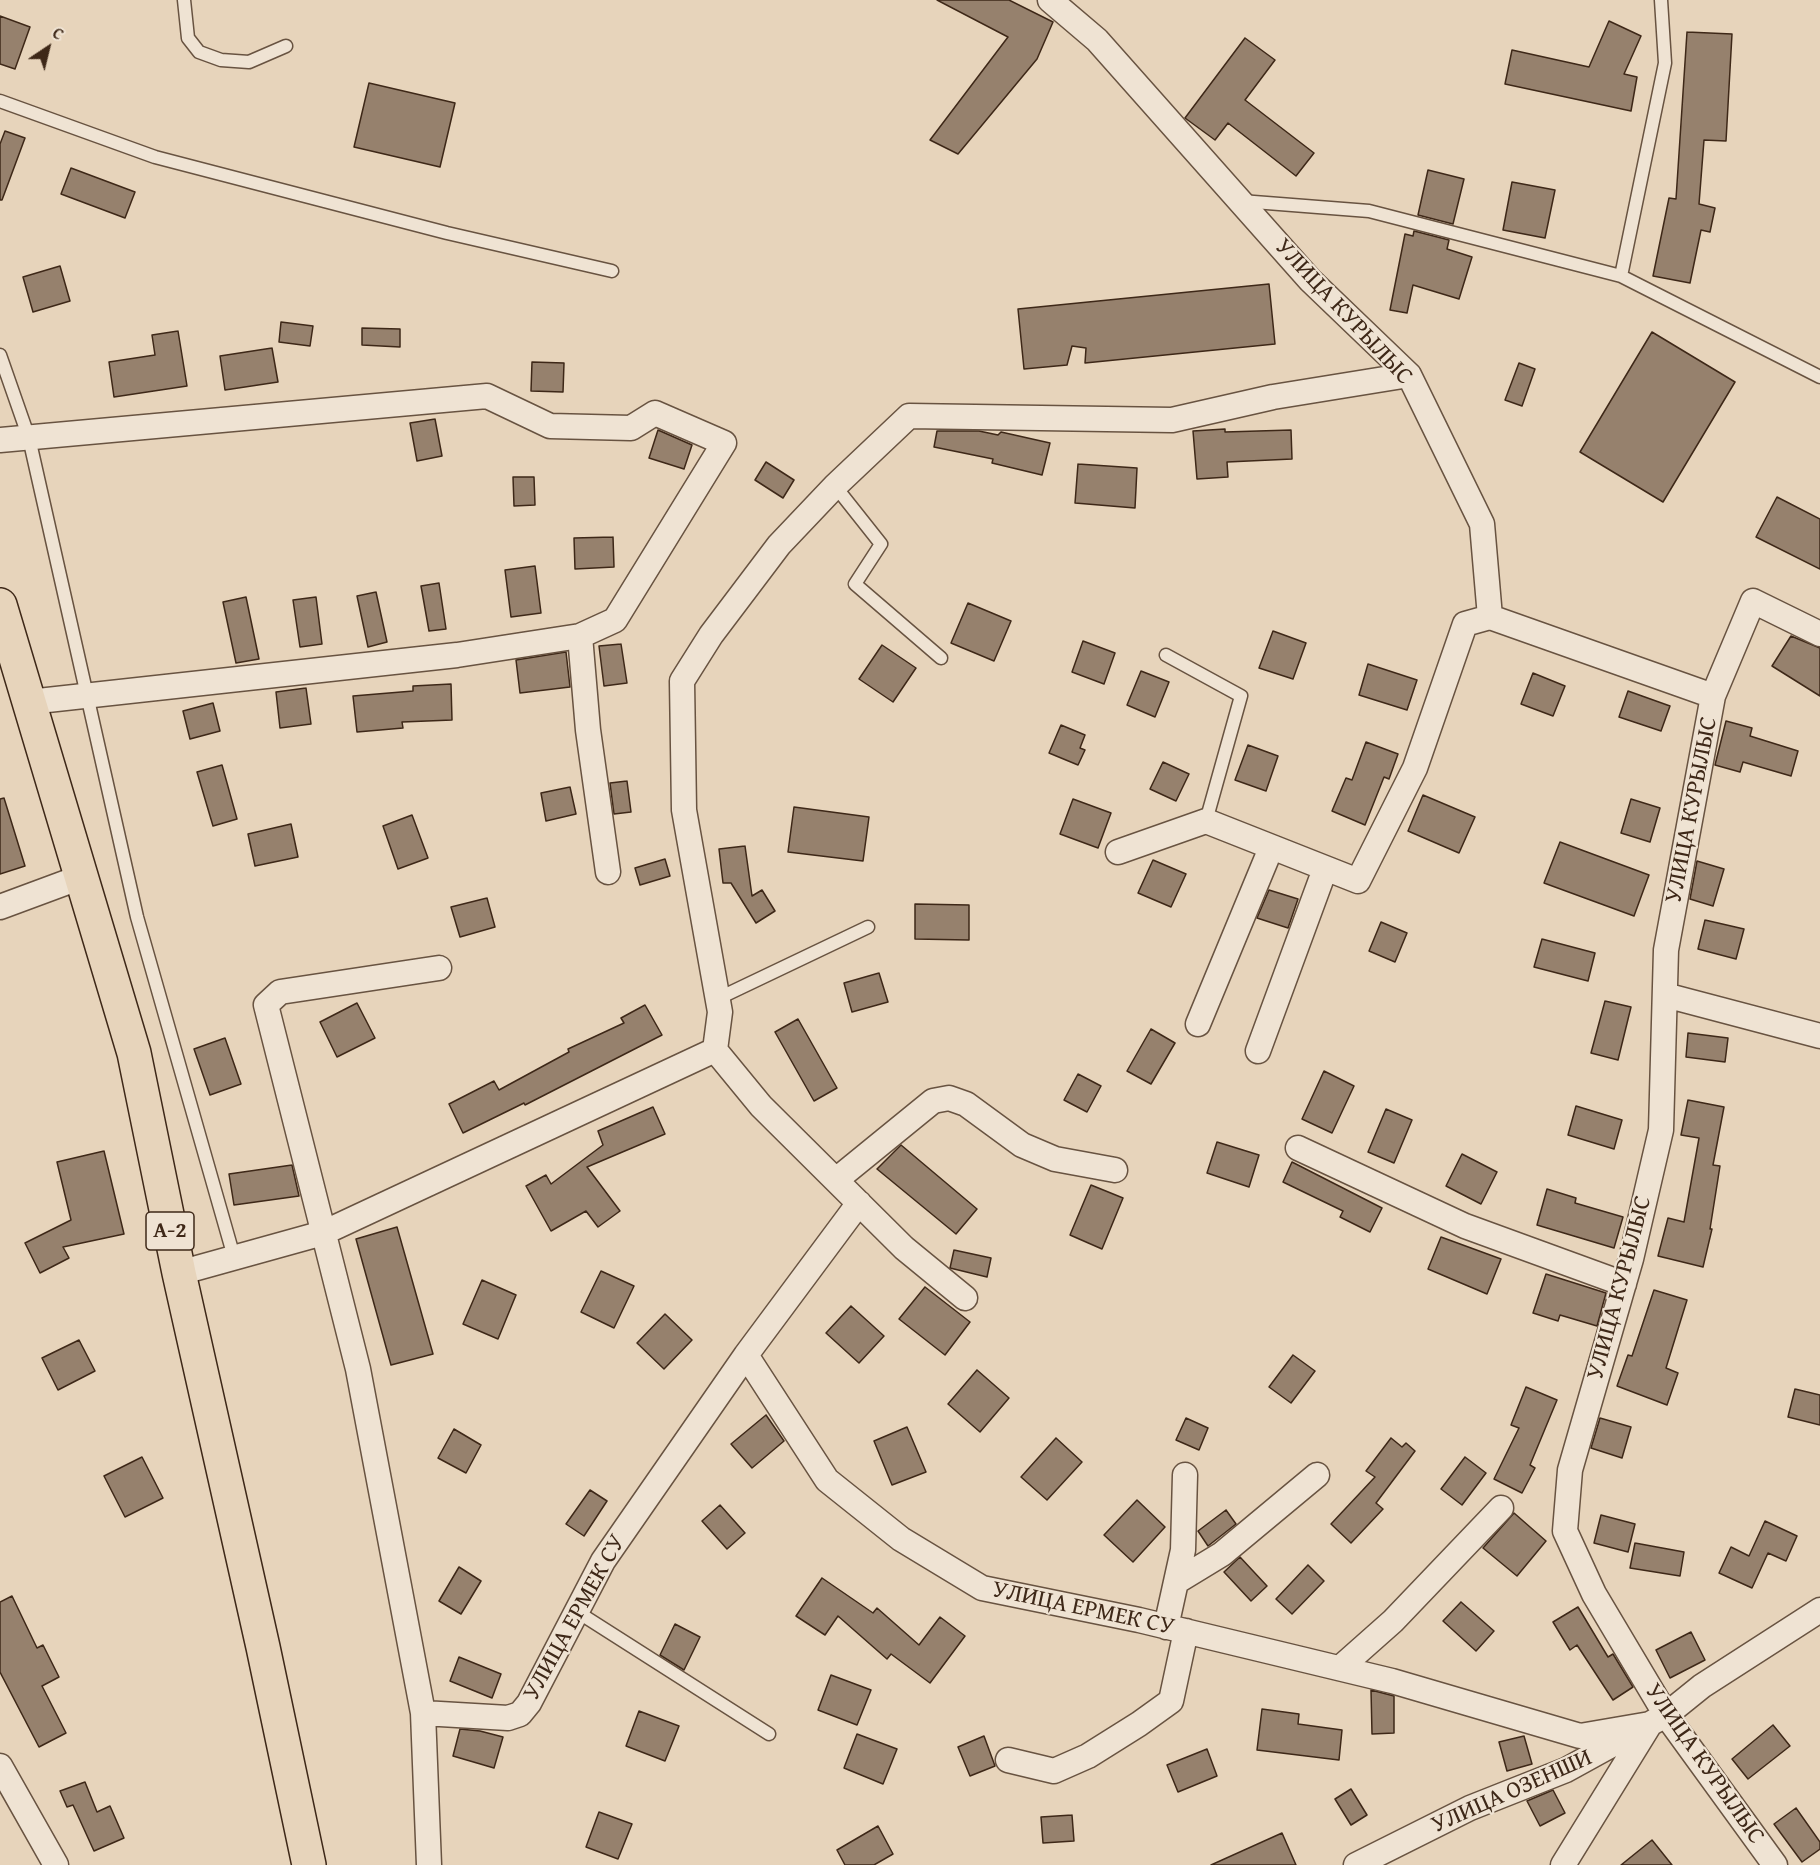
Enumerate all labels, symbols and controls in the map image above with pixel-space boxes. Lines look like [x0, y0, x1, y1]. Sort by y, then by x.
north arrow [18, 18, 78, 78]
text: С [48, 21, 69, 46]
street label: УЛИЦА КУРЫЛЫС [1268, 233, 1418, 391]
street label: УЛИЦА КУРЫЛЫС [1660, 714, 1724, 906]
street label: УЛИЦА КУРЫЛЫС [1582, 1193, 1658, 1383]
road number: A-2 [146, 1212, 194, 1250]
street label: УЛИЦА ЕРМЕК СУ [518, 1530, 632, 1706]
street label: УЛИЦА ЕРМЕК СУ [989, 1576, 1177, 1642]
street label: УЛИЦА КУРЫЛЫС [1638, 1678, 1770, 1850]
street label: УЛИЦА ОЗЕНШИ [1427, 1744, 1597, 1840]

